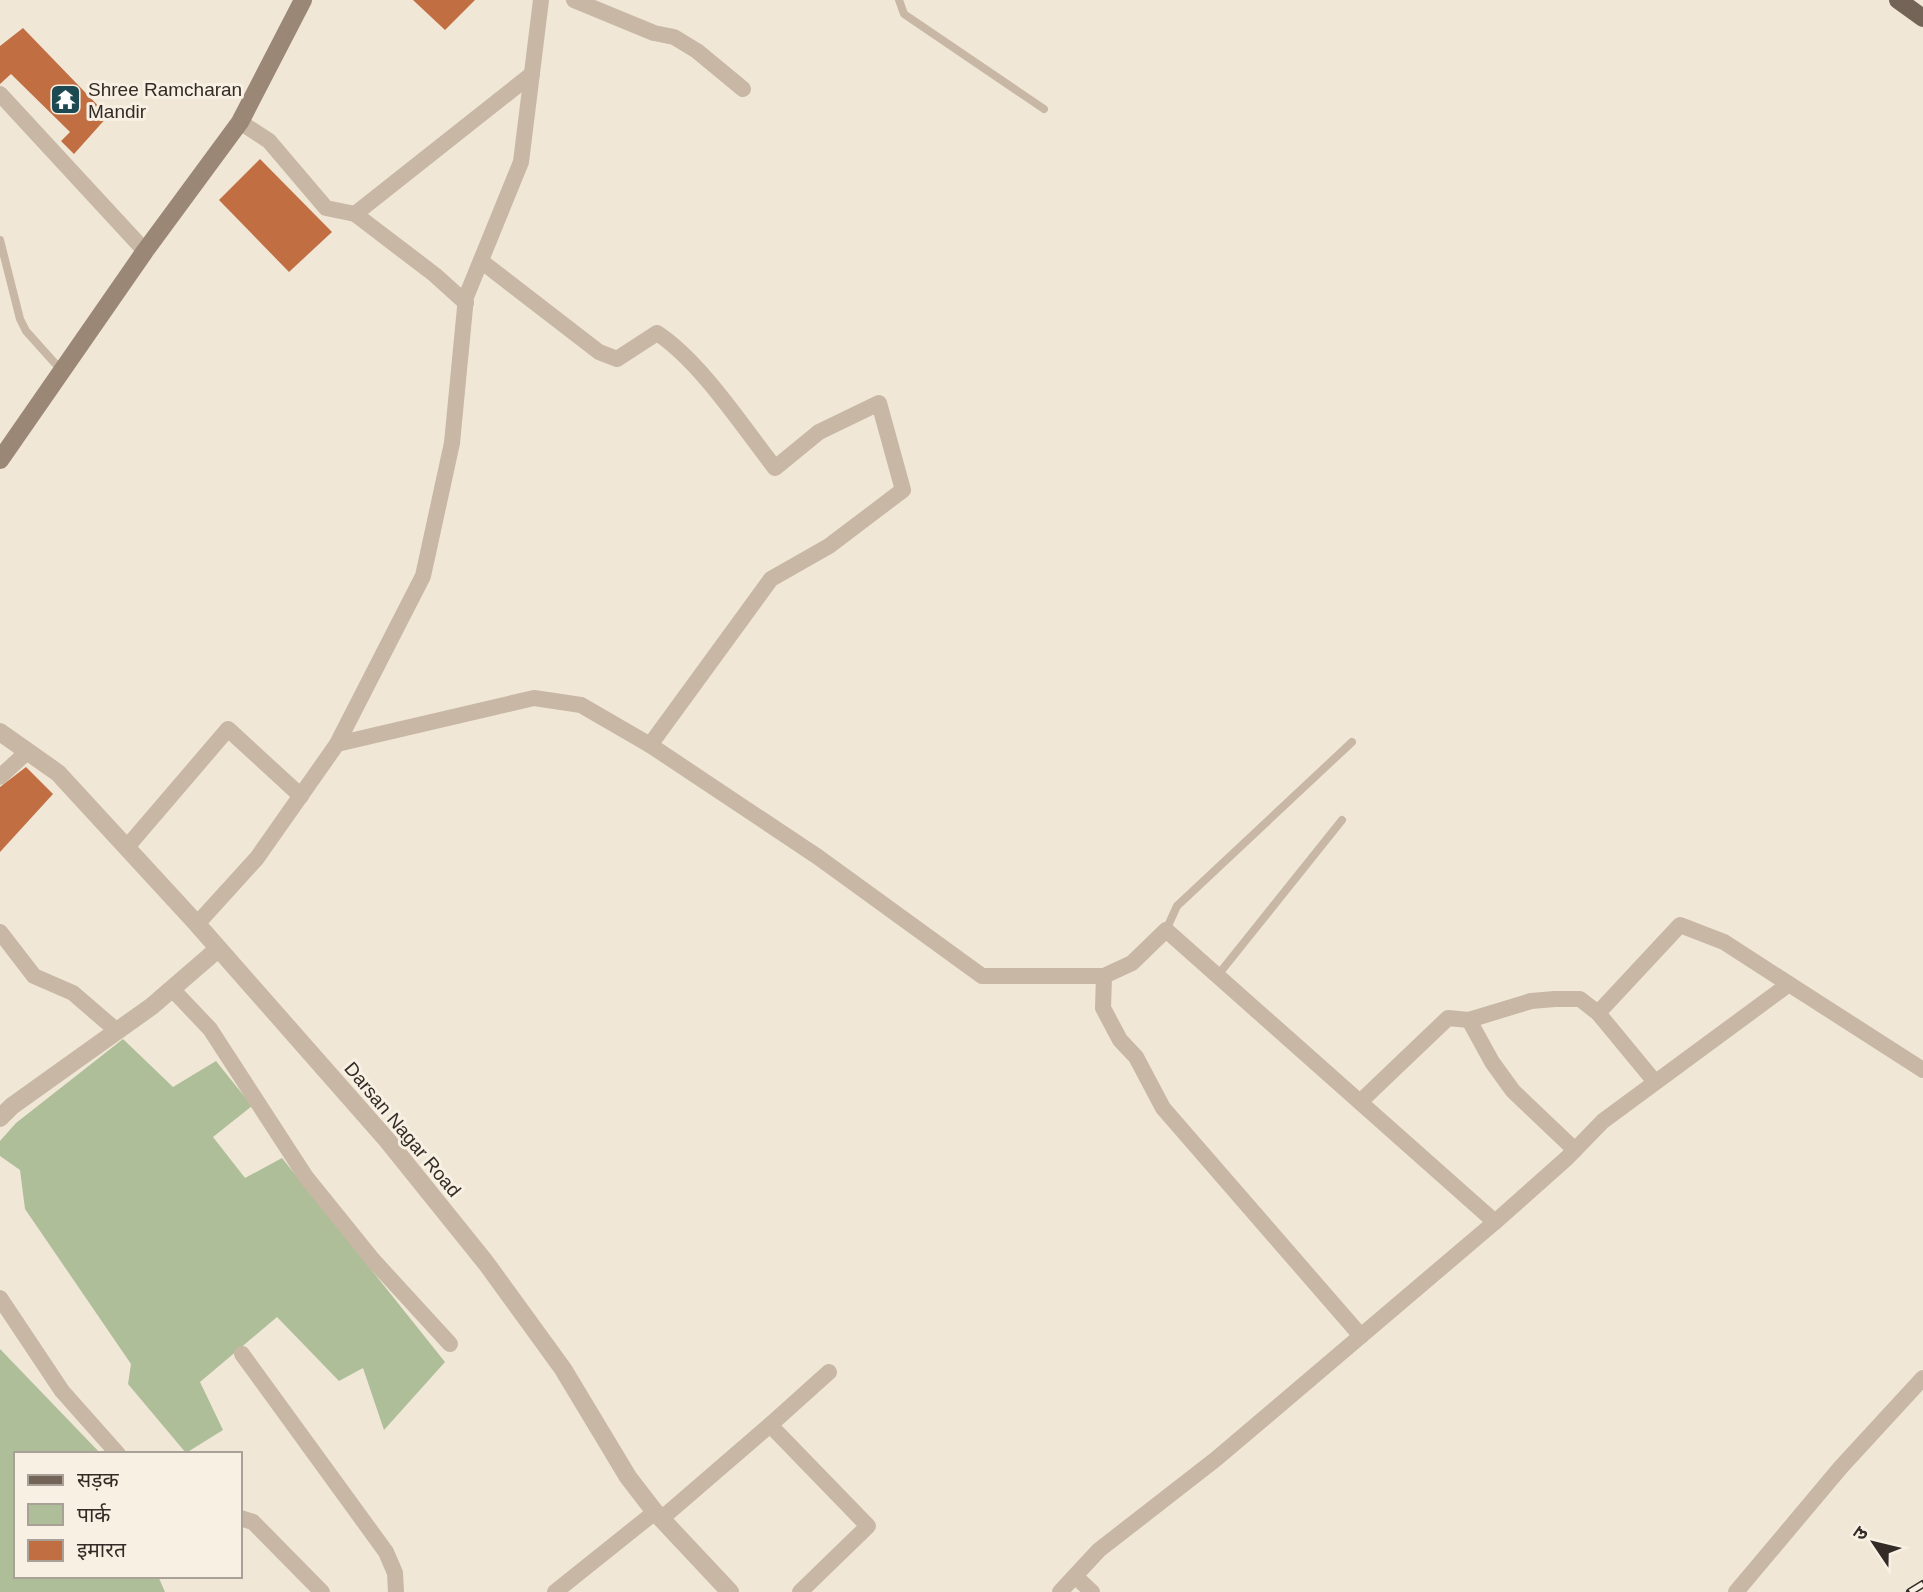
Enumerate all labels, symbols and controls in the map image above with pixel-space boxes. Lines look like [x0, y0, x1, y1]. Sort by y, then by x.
place label: Shree Ramcharan Mandir [88, 79, 242, 122]
temple icon: Shree Ramcharan Mandir [48, 83, 82, 117]
street label: Darsan Nagar Road [340, 1058, 465, 1201]
legend [14, 1452, 242, 1578]
text: सड़क [77, 1468, 119, 1491]
text: पार्क [77, 1503, 111, 1526]
north arrow [1839, 1508, 1909, 1578]
text: उ [1849, 1522, 1873, 1544]
text: इमारत [77, 1538, 127, 1561]

